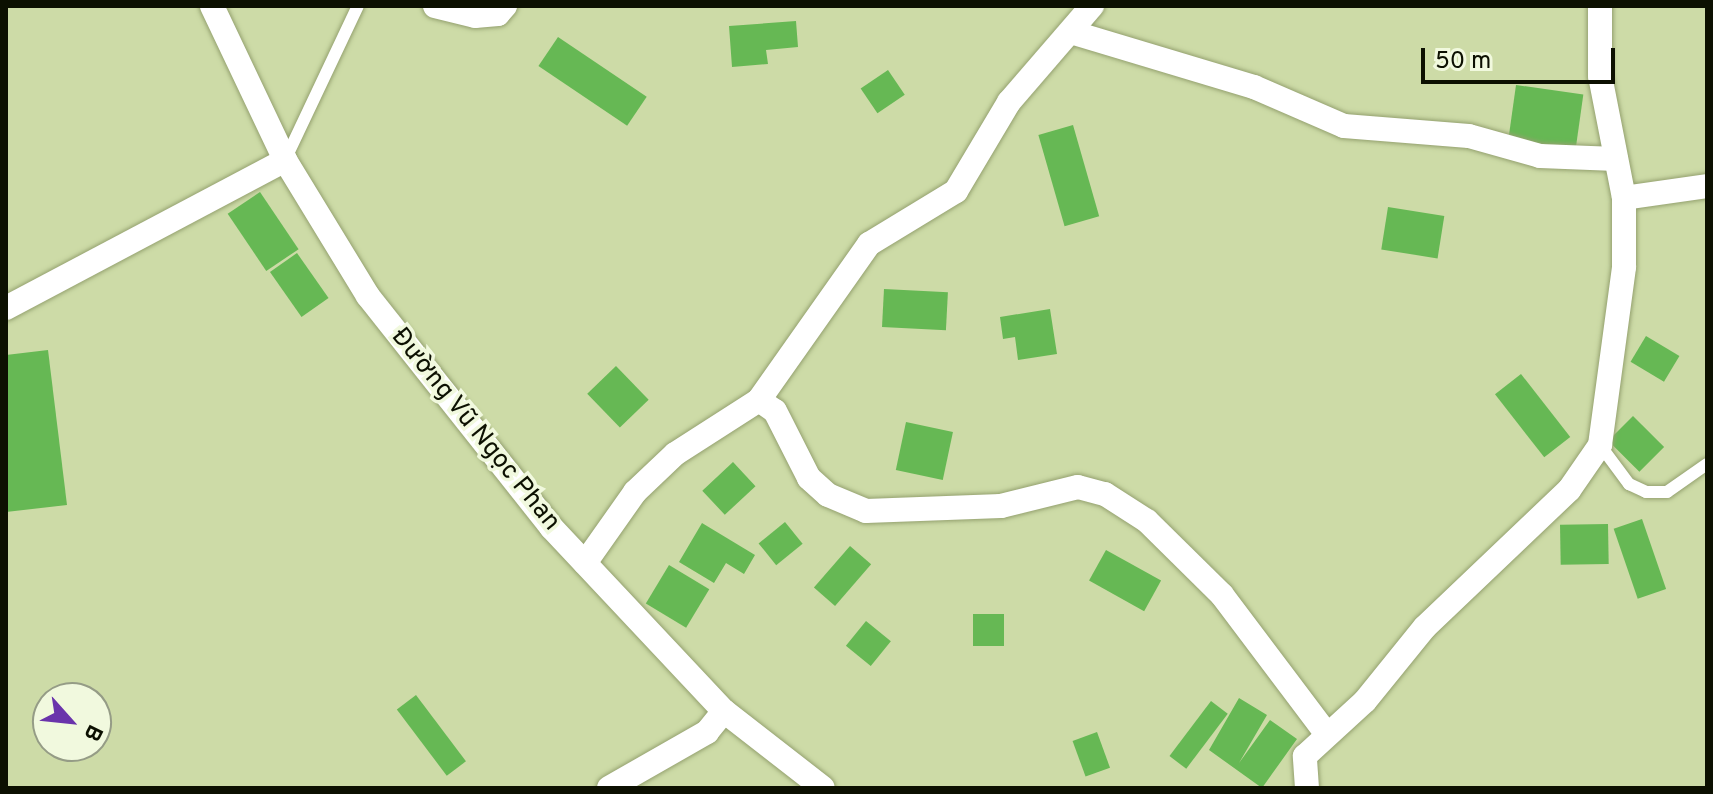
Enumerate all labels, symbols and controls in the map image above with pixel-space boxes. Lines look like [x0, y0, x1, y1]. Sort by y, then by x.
scale bar [1425, 32, 1619, 82]
text: 50 m [1435, 47, 1491, 77]
street label: Đường Vũ Ngọc Phan [383, 322, 567, 538]
north arrow [32, 682, 112, 762]
text: B [77, 719, 108, 745]

